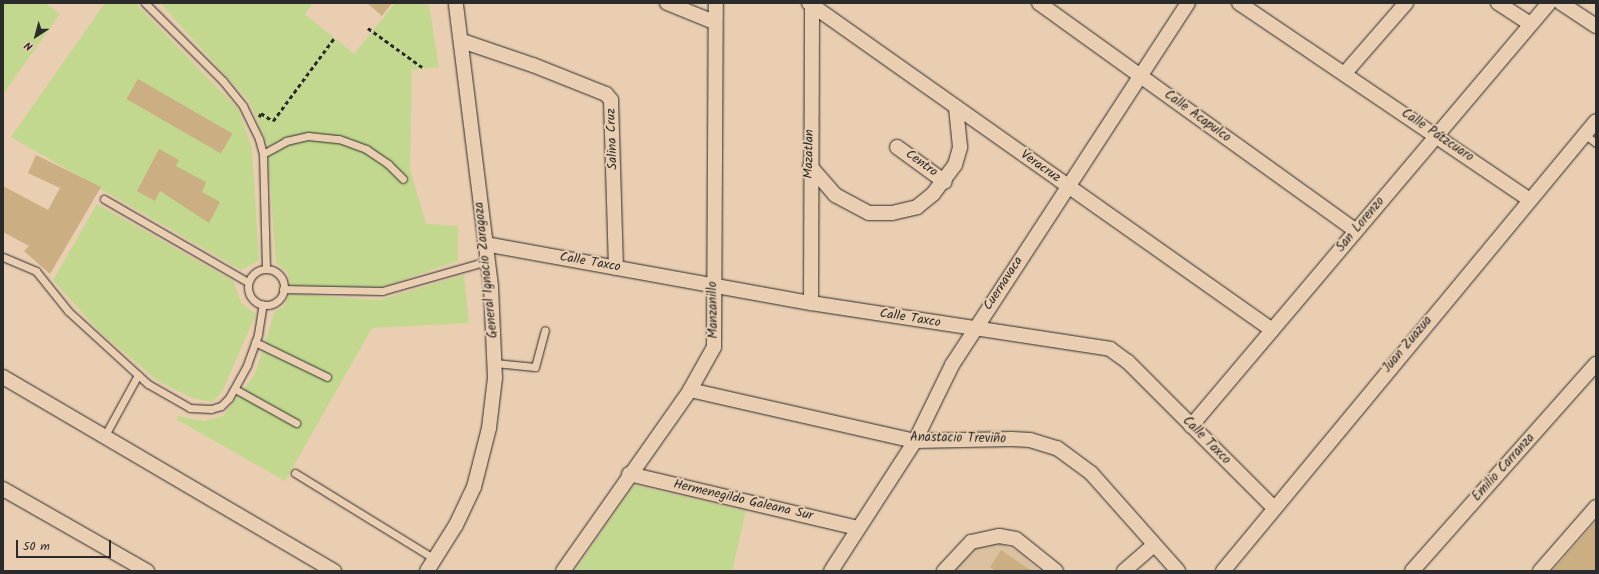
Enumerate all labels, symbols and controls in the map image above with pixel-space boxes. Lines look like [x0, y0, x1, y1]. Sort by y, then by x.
north arrow [16, 16, 56, 56]
text: N [21, 36, 37, 55]
street label: Calle Acapulco [1161, 88, 1233, 146]
street label: Calle Pátzcuaro [1398, 106, 1476, 166]
street label: Salina Cruz [604, 108, 622, 170]
street label: Mazatlan [802, 129, 818, 179]
street label: Centro [902, 147, 940, 181]
street label: Veracruz [1017, 148, 1063, 186]
street label: San Lorenzo [1334, 194, 1388, 256]
street label: General Ignacio Zaragoza [472, 201, 502, 339]
street label: Calle Taxco [558, 250, 622, 276]
street label: Cuernavaca [981, 254, 1027, 314]
street label: Manzanillo [706, 281, 722, 339]
street label: Calle Taxco [878, 306, 942, 332]
street label: Juan Zuazua [1380, 314, 1436, 376]
street label: Calle Taxco [1179, 414, 1233, 468]
street label: Anastacio Treviño [910, 430, 1006, 448]
street label: Emilio Carranza [1470, 431, 1538, 505]
street label: Hermenegildo Galeana Sur [672, 477, 814, 525]
scale bar [18, 532, 113, 558]
text: 50 m [23, 537, 50, 556]

